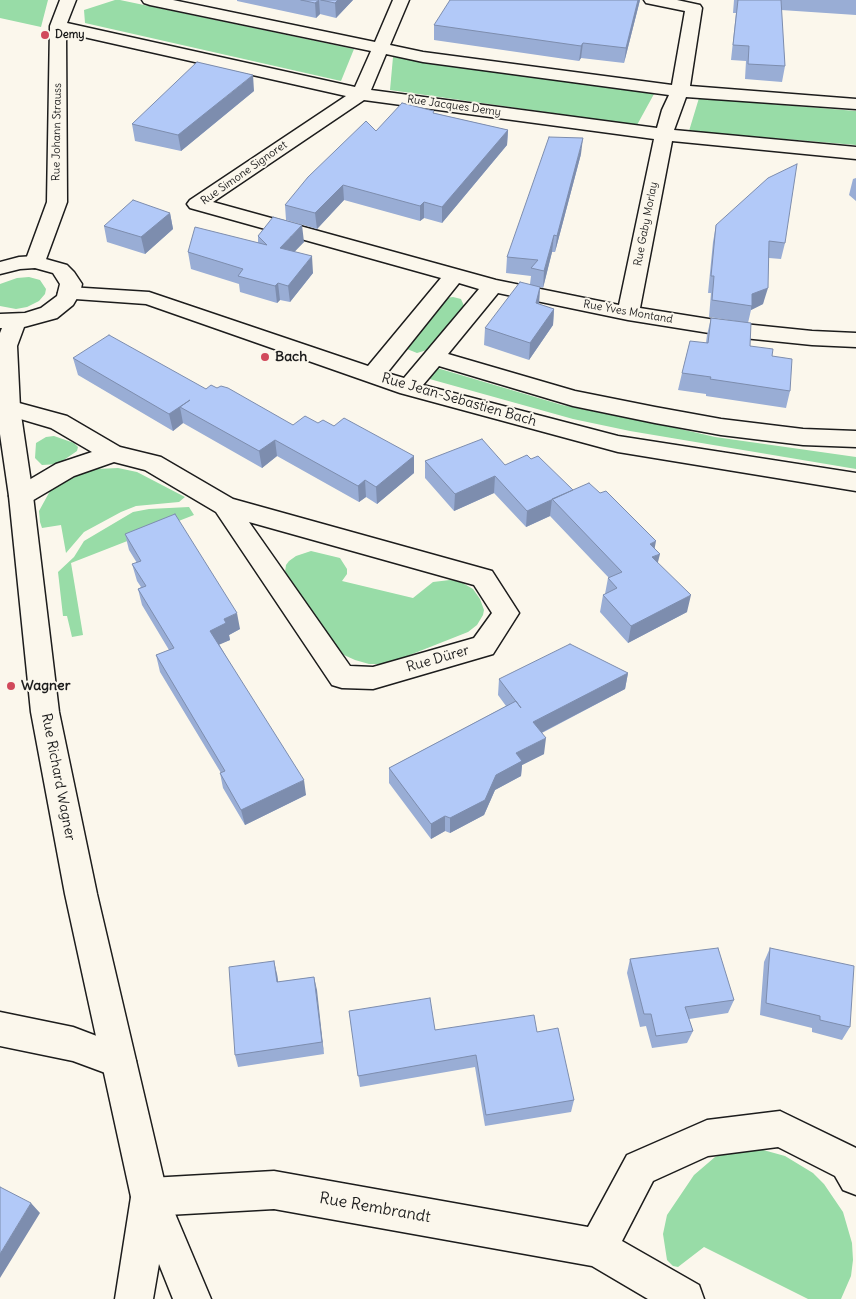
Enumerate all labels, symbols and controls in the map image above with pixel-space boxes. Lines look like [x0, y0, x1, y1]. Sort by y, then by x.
place label: Demy [55, 28, 85, 42]
marker: Demy [39, 29, 51, 41]
street label: Rue Johann Strauss [50, 83, 64, 181]
street label: Rue Jacques Demy [406, 93, 502, 119]
street label: Rue Simone Signoret [198, 138, 290, 208]
street label: Rue Gaby Morlay [631, 181, 661, 267]
street label: Rue Yves Montand [582, 298, 674, 326]
place label: Bach [275, 349, 307, 365]
marker: Bach [259, 351, 271, 363]
street label: Rue Jean-Sebastien Bach [379, 370, 539, 430]
street label: Rue Dürer [405, 642, 471, 676]
place label: Wagner [21, 678, 70, 694]
marker: Wagner [5, 680, 17, 692]
street label: Rue Richard Wagner [37, 712, 79, 842]
street label: Rue Rembrandt [318, 1189, 432, 1227]

